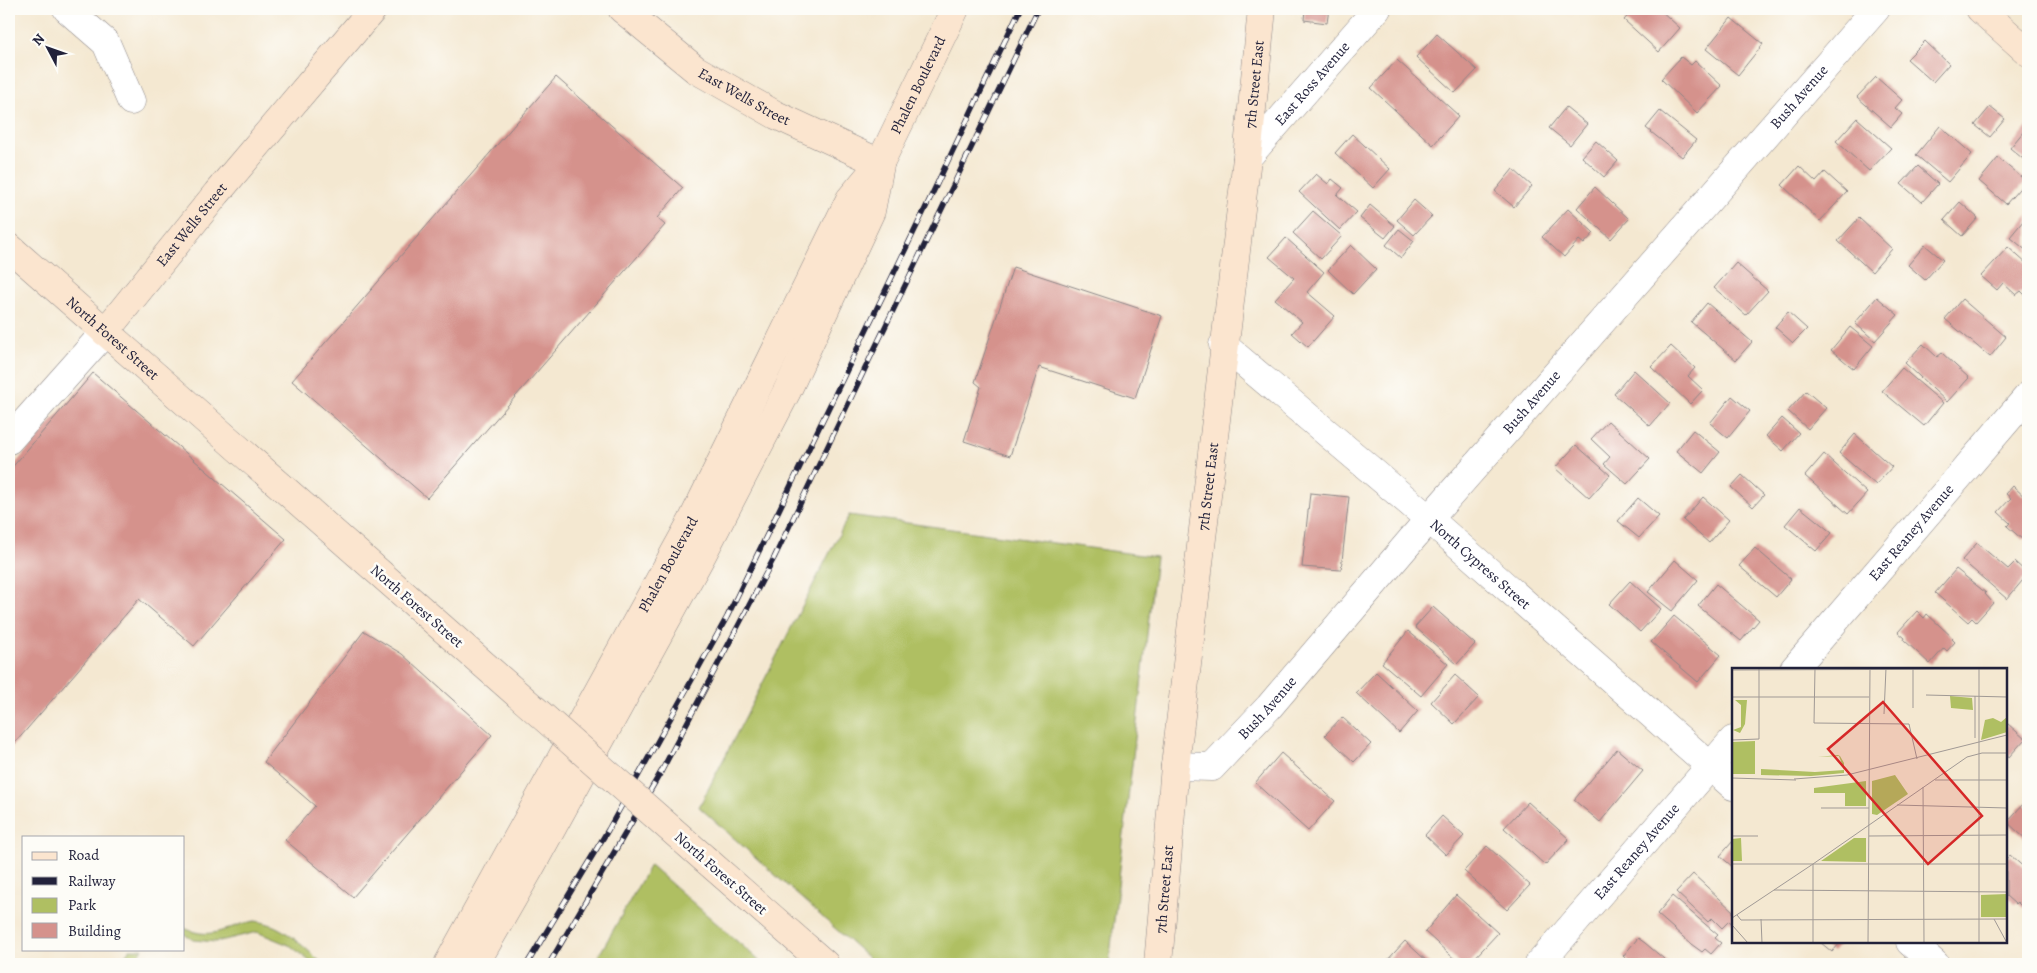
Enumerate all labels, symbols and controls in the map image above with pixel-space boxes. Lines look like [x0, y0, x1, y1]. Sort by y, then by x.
north arrow [22, 22, 72, 72]
text: N [28, 30, 49, 50]
street label: Phalen Boulevard [886, 32, 951, 137]
street label: East Ross Avenue [1270, 37, 1354, 130]
street label: 7th Street East [1240, 39, 1269, 130]
street label: Bush Avenue [1765, 60, 1833, 133]
street label: East Wells Street [695, 63, 793, 130]
street label: East Wells Street [152, 178, 232, 271]
street label: North Forest Street [62, 292, 163, 384]
street label: Bush Avenue [1498, 366, 1565, 438]
street label: 7th Street East [1193, 441, 1223, 532]
street label: East Reaney Avenue [1864, 480, 1958, 585]
street label: Phalen Boulevard [633, 512, 703, 616]
street label: North Cypress Street [1426, 514, 1535, 614]
street label: North Forest Street [366, 560, 468, 652]
inset map [1732, 668, 2007, 943]
street label: Bush Avenue [1233, 672, 1301, 744]
street label: East Reaney Avenue [1589, 799, 1684, 904]
street label: North Forest Street [670, 827, 772, 919]
legend [22, 836, 185, 950]
street label: 7th Street East [1151, 844, 1178, 934]
text: Road [68, 845, 100, 865]
text: Railway [68, 871, 116, 891]
text: Park [68, 895, 97, 915]
text: Building [68, 921, 121, 941]

